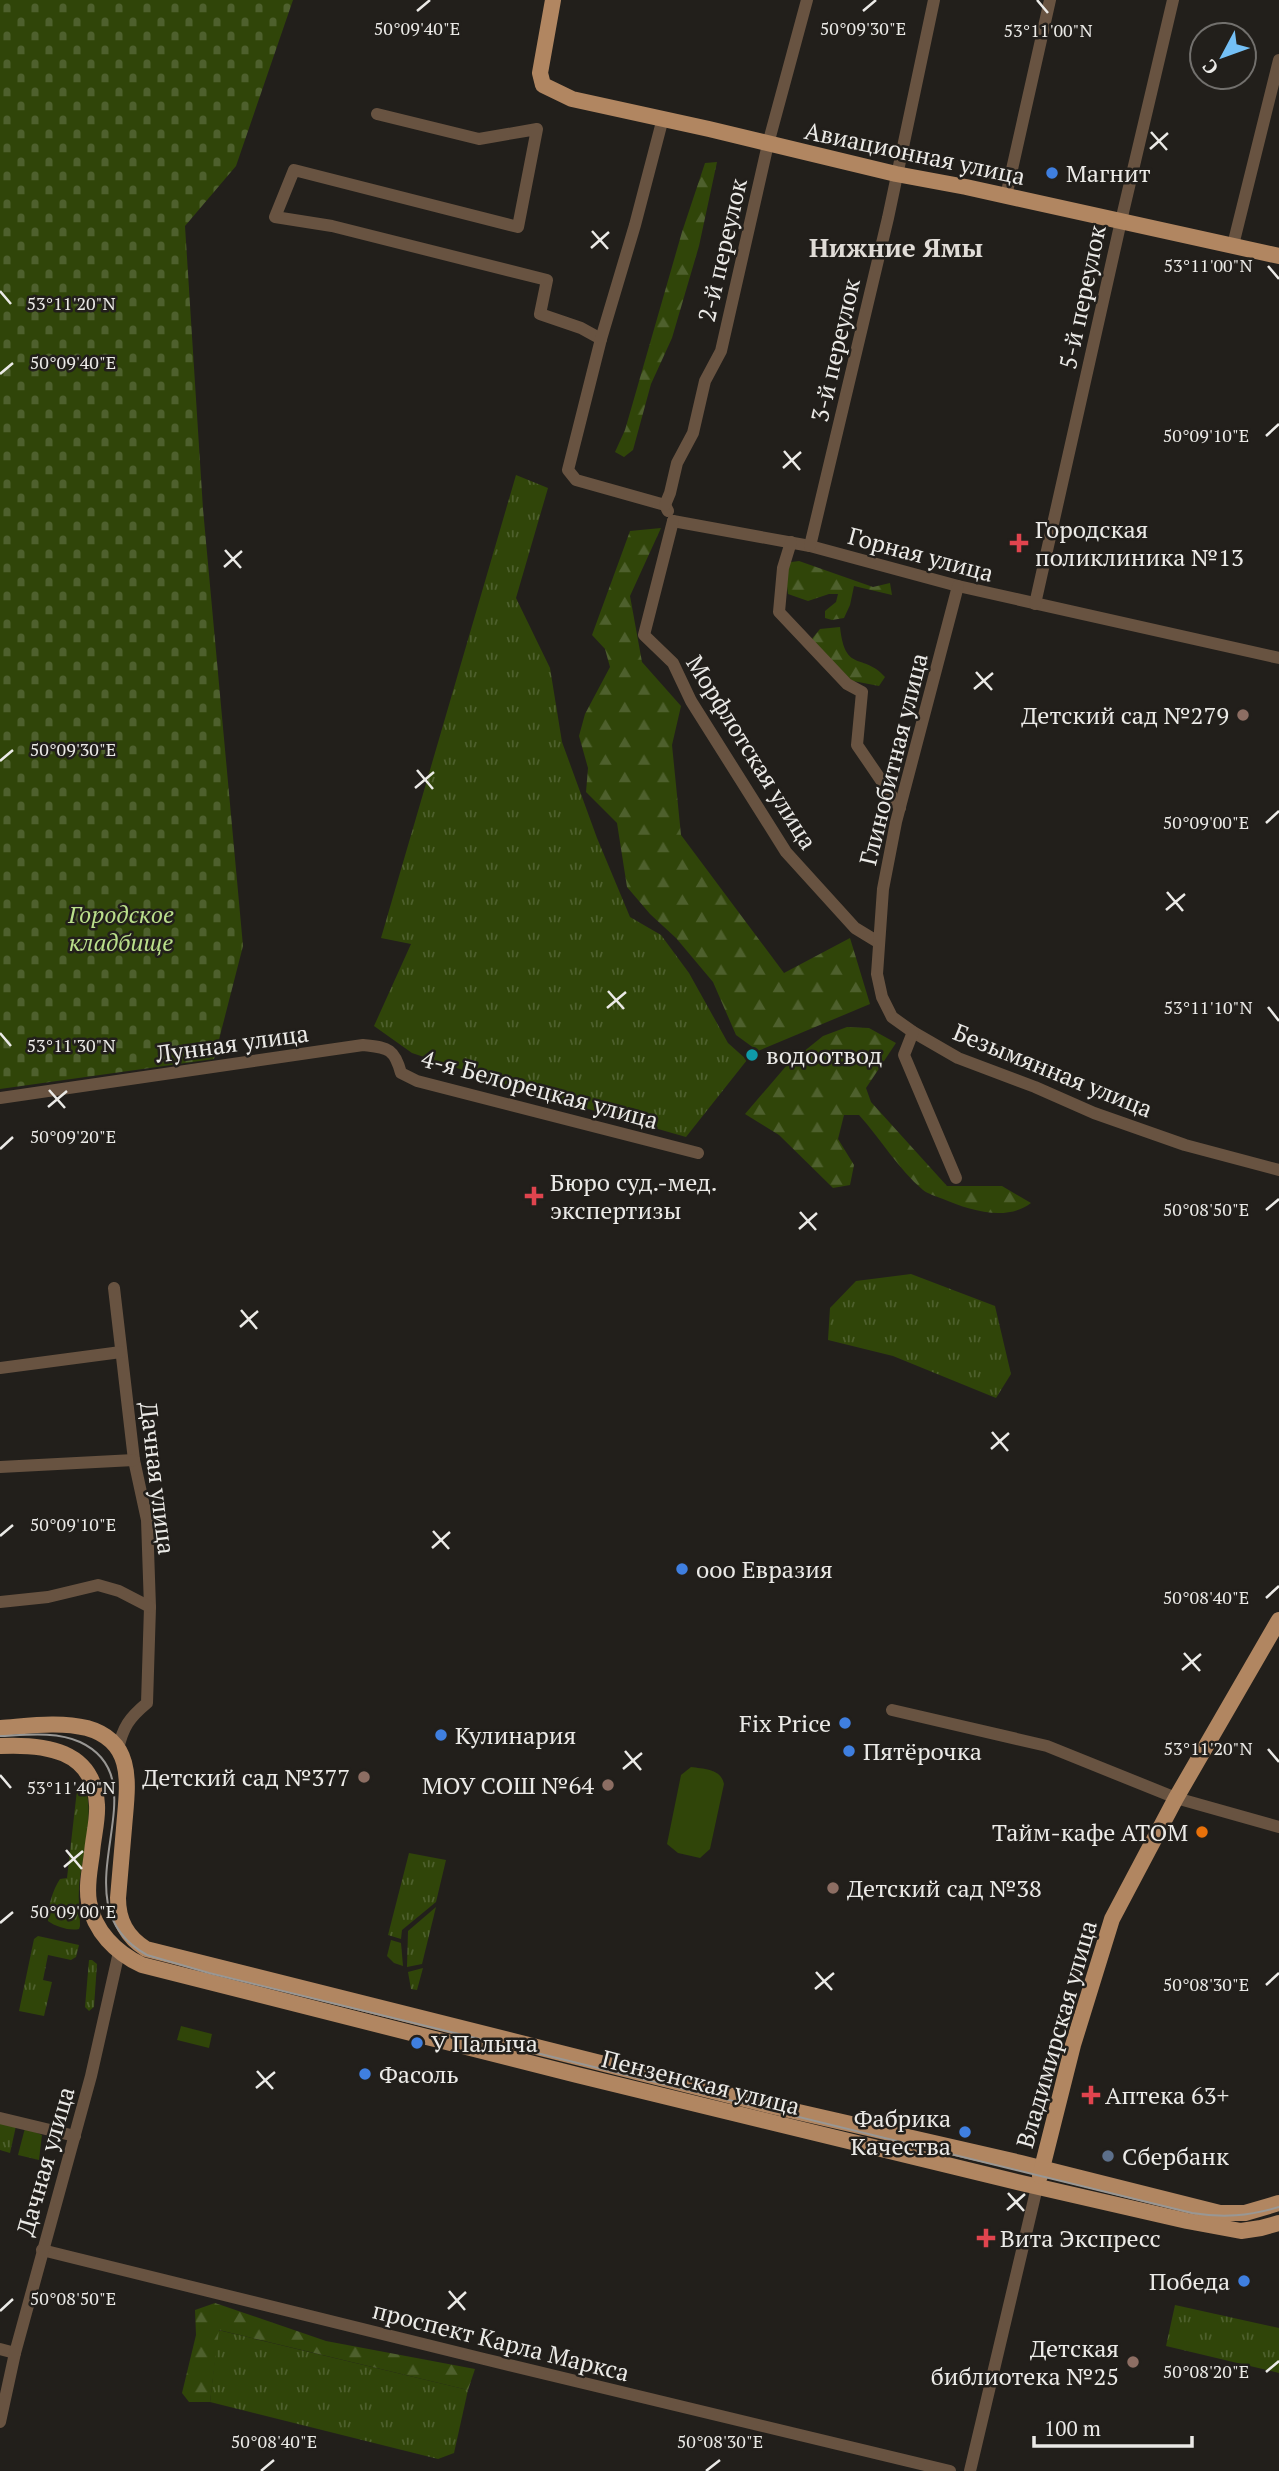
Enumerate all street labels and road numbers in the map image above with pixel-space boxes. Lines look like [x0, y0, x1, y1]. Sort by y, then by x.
street label: Авиационная улица [802, 114, 1028, 192]
street label: 2-й переулок [690, 175, 754, 325]
street label: 5-й переулок [1051, 222, 1113, 372]
street label: 3-й переулок [803, 275, 867, 425]
street label: Горная улица [845, 519, 997, 589]
street label: Морфлотская улица [679, 649, 825, 855]
street label: Глинобитная улица [851, 650, 935, 868]
street label: Безымянная улица [949, 1015, 1157, 1125]
street label: Лунная улица [153, 1016, 311, 1070]
street label: 4-я Белорецкая улица [418, 1042, 662, 1136]
street label: Дачная улица [133, 1400, 183, 1556]
street label: Владимирская улица [1008, 1917, 1104, 2151]
street label: Пензенская улица [599, 2042, 803, 2122]
street label: Дачная улица [8, 2083, 82, 2239]
street label: проспект Карла Маркса [369, 2294, 633, 2388]

